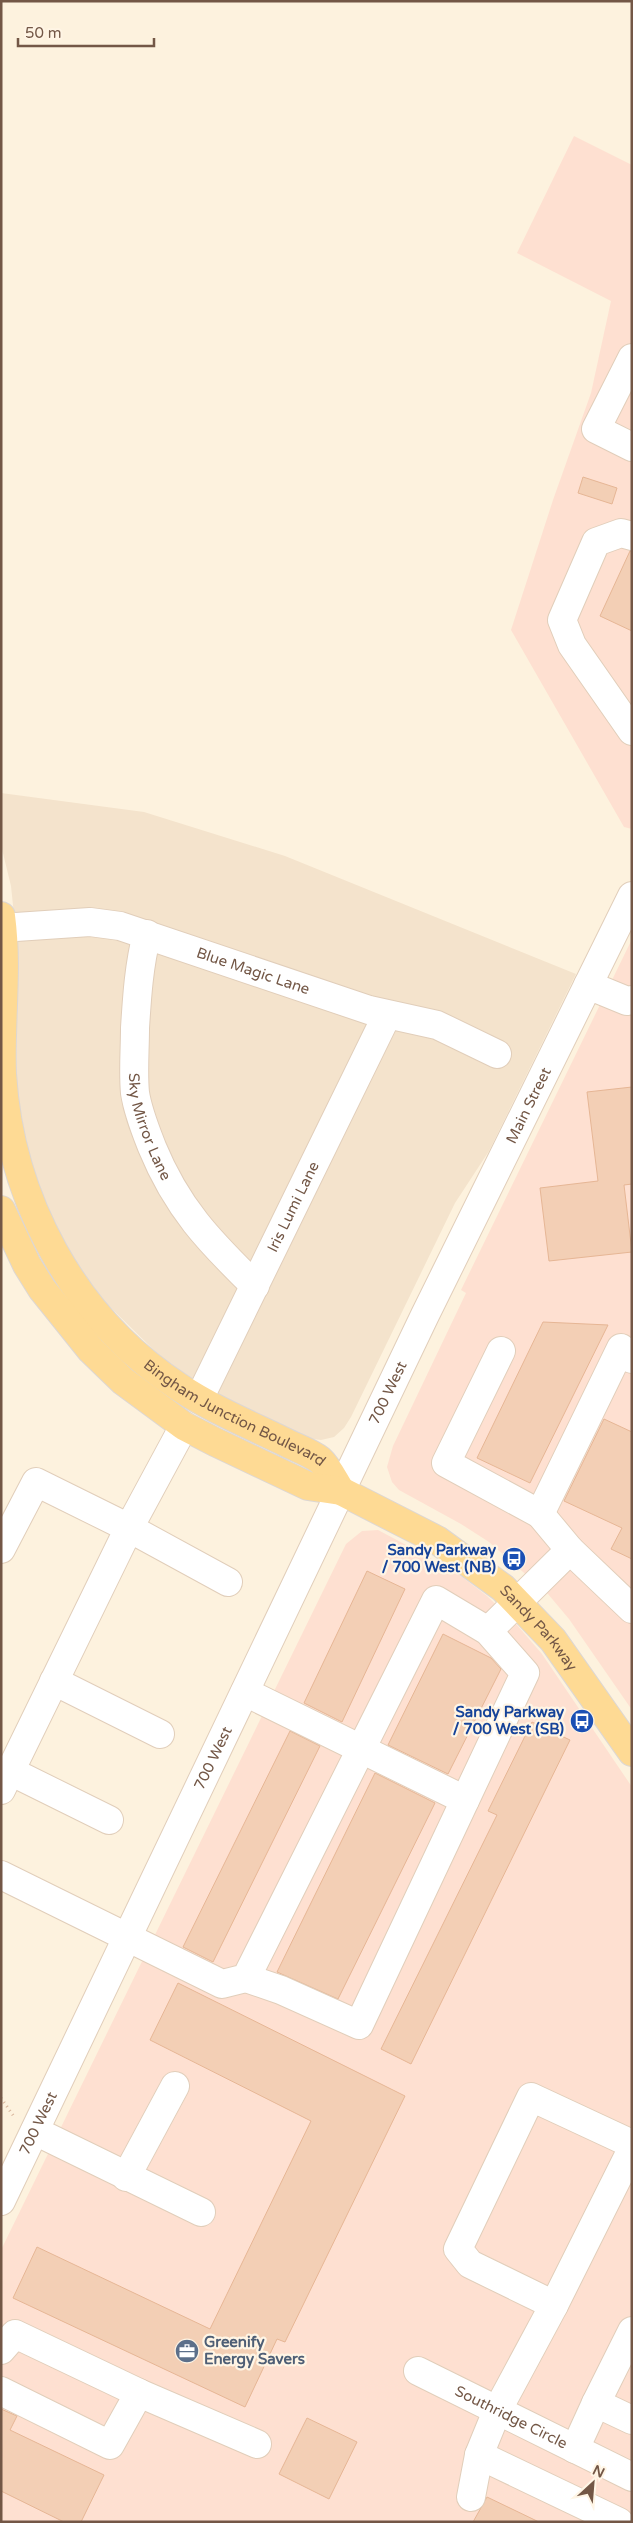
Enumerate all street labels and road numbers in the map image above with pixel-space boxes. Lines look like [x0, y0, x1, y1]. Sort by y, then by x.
street label: Blue Magic Lane [194, 943, 312, 998]
street label: Main Street [502, 1064, 555, 1146]
street label: Sky Mirror Lane [125, 1073, 175, 1183]
street label: Iris Lumi Lane [263, 1159, 323, 1255]
street label: Bingham Junction Boulevard [140, 1356, 329, 1470]
street label: 700 West [365, 1358, 411, 1427]
street label: Sandy Parkway [496, 1581, 581, 1674]
street label: 700 West [190, 1723, 236, 1793]
street label: 700 West [15, 2089, 61, 2158]
street label: Southridge Circle [452, 2382, 570, 2453]

